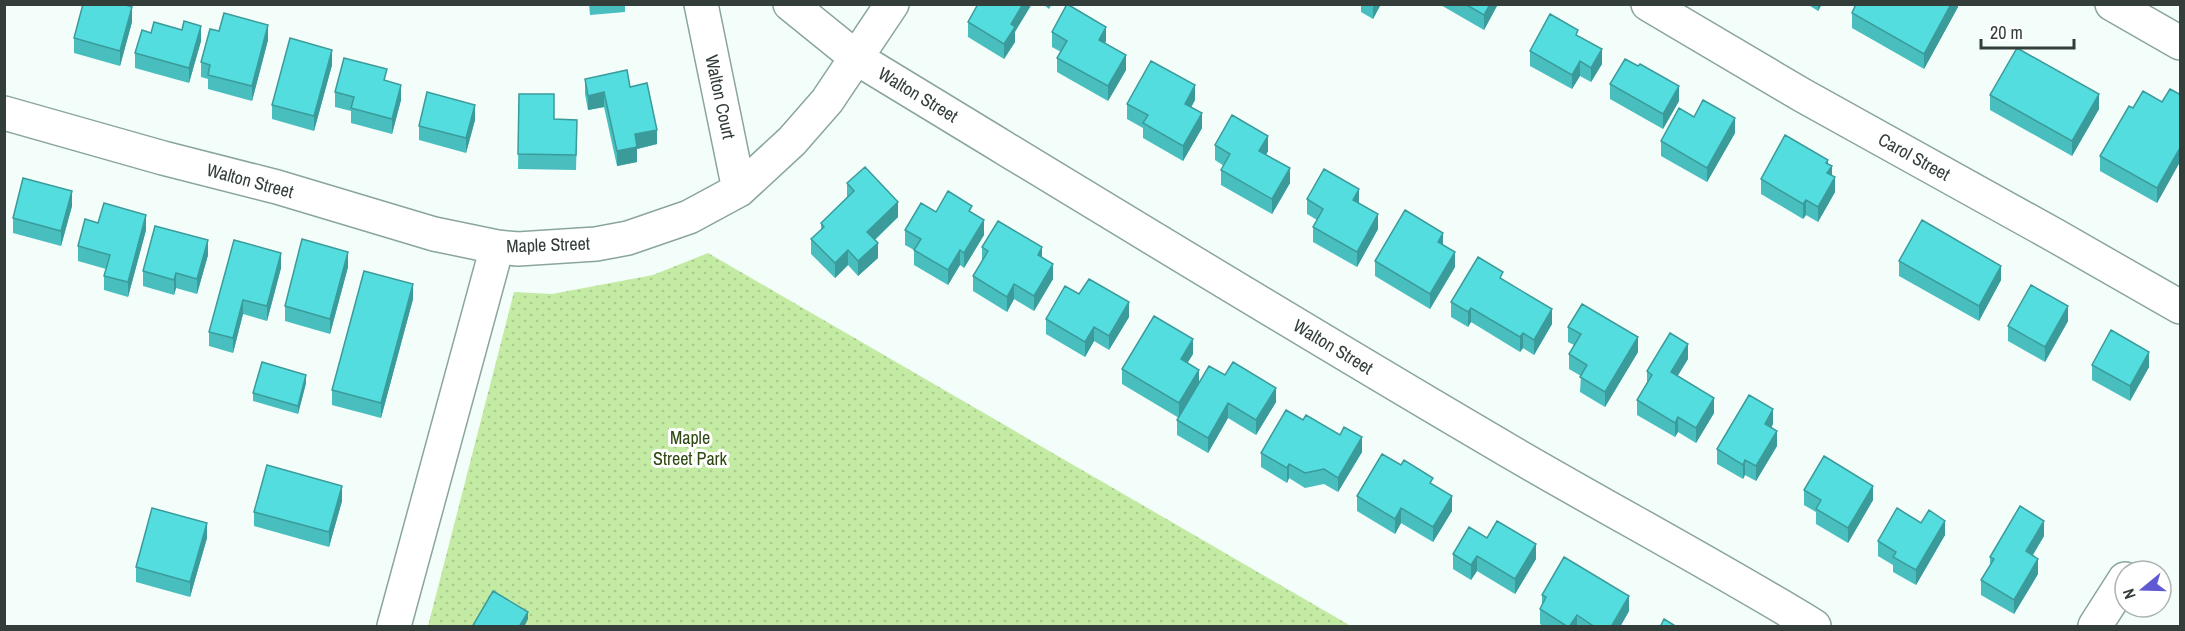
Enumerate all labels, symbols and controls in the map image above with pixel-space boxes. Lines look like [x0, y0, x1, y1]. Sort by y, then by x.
scale bar [1981, 12, 2074, 50]
text: 20 m [1990, 20, 2023, 45]
street label: Walton Court [699, 52, 742, 141]
street label: Walton Street [874, 61, 963, 128]
street label: Carol Street [1874, 127, 1955, 187]
street label: Walton Street [204, 157, 296, 204]
street label: Maple Street [506, 231, 590, 258]
street label: Walton Street [1289, 313, 1378, 380]
park label: Maple Street Park [653, 425, 728, 471]
north arrow [2113, 559, 2173, 619]
text: N [2117, 586, 2141, 602]

